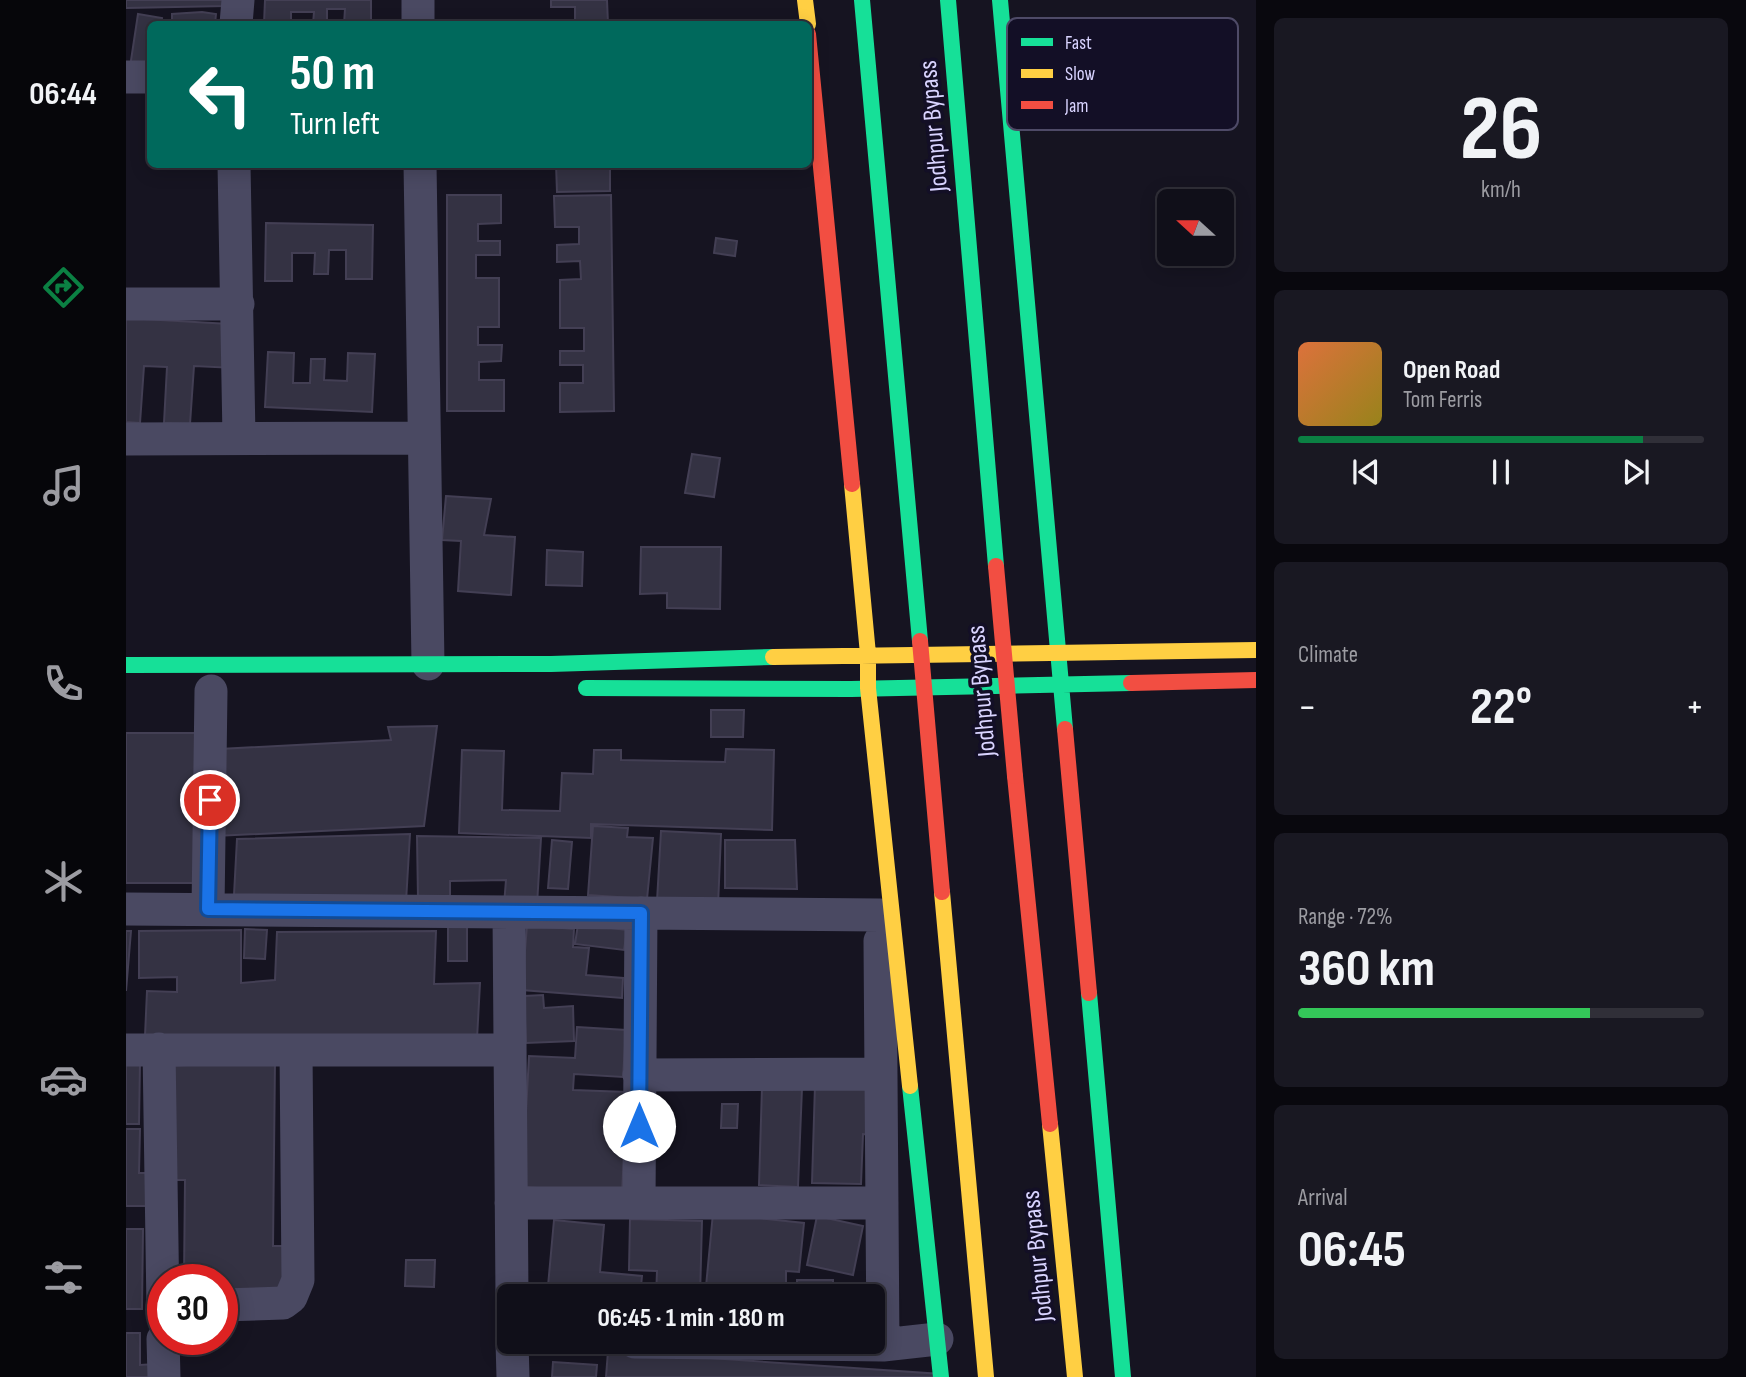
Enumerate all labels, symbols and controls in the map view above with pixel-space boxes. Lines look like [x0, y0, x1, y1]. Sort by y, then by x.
legend [1007, 18, 1238, 130]
text: Fast [1065, 32, 1092, 55]
text: 50 m [290, 45, 375, 104]
icon: left [175, 49, 266, 140]
street label: Jodhpur Bypass [913, 59, 955, 194]
text: Slow [1065, 63, 1095, 86]
text: 06:44 [29, 75, 97, 114]
text: 26 [1460, 76, 1542, 185]
text: Jam [1064, 95, 1088, 118]
text: Turn left [290, 105, 380, 144]
text: km/h [1481, 176, 1521, 204]
north arrow [1157, 189, 1234, 266]
map controls [1157, 189, 1234, 266]
icon: directions [39, 263, 88, 312]
text: Open Road [1403, 355, 1500, 386]
text: Tom Ferris [1403, 386, 1482, 414]
icon: previous [1347, 453, 1385, 491]
icon: pause [1482, 453, 1520, 491]
icon: next [1617, 453, 1655, 491]
icon: music [39, 461, 88, 510]
street label: Jodhpur Bypass [961, 624, 1003, 759]
text: Climate [1298, 641, 1358, 669]
icon: phone [39, 659, 88, 708]
text: 22° [1470, 676, 1532, 739]
text: − [1298, 685, 1317, 730]
text: + [1685, 685, 1704, 730]
pin [180, 770, 240, 830]
icon: arrive [191, 781, 229, 819]
icon: climate [39, 857, 88, 906]
text: Range · 72% [1298, 903, 1393, 931]
text: 360 km [1298, 938, 1435, 1001]
icon: car [39, 1055, 88, 1104]
position arrow [602, 1089, 676, 1163]
text: Arrival [1298, 1184, 1347, 1212]
street label: Jodhpur Bypass [1016, 1189, 1060, 1324]
text: 06:45 [1298, 1219, 1406, 1282]
icon: filters [39, 1253, 88, 1302]
speed limit sign: 30 [147, 1264, 238, 1355]
text: 06:45 · 1 min · 180 m [597, 1303, 785, 1334]

